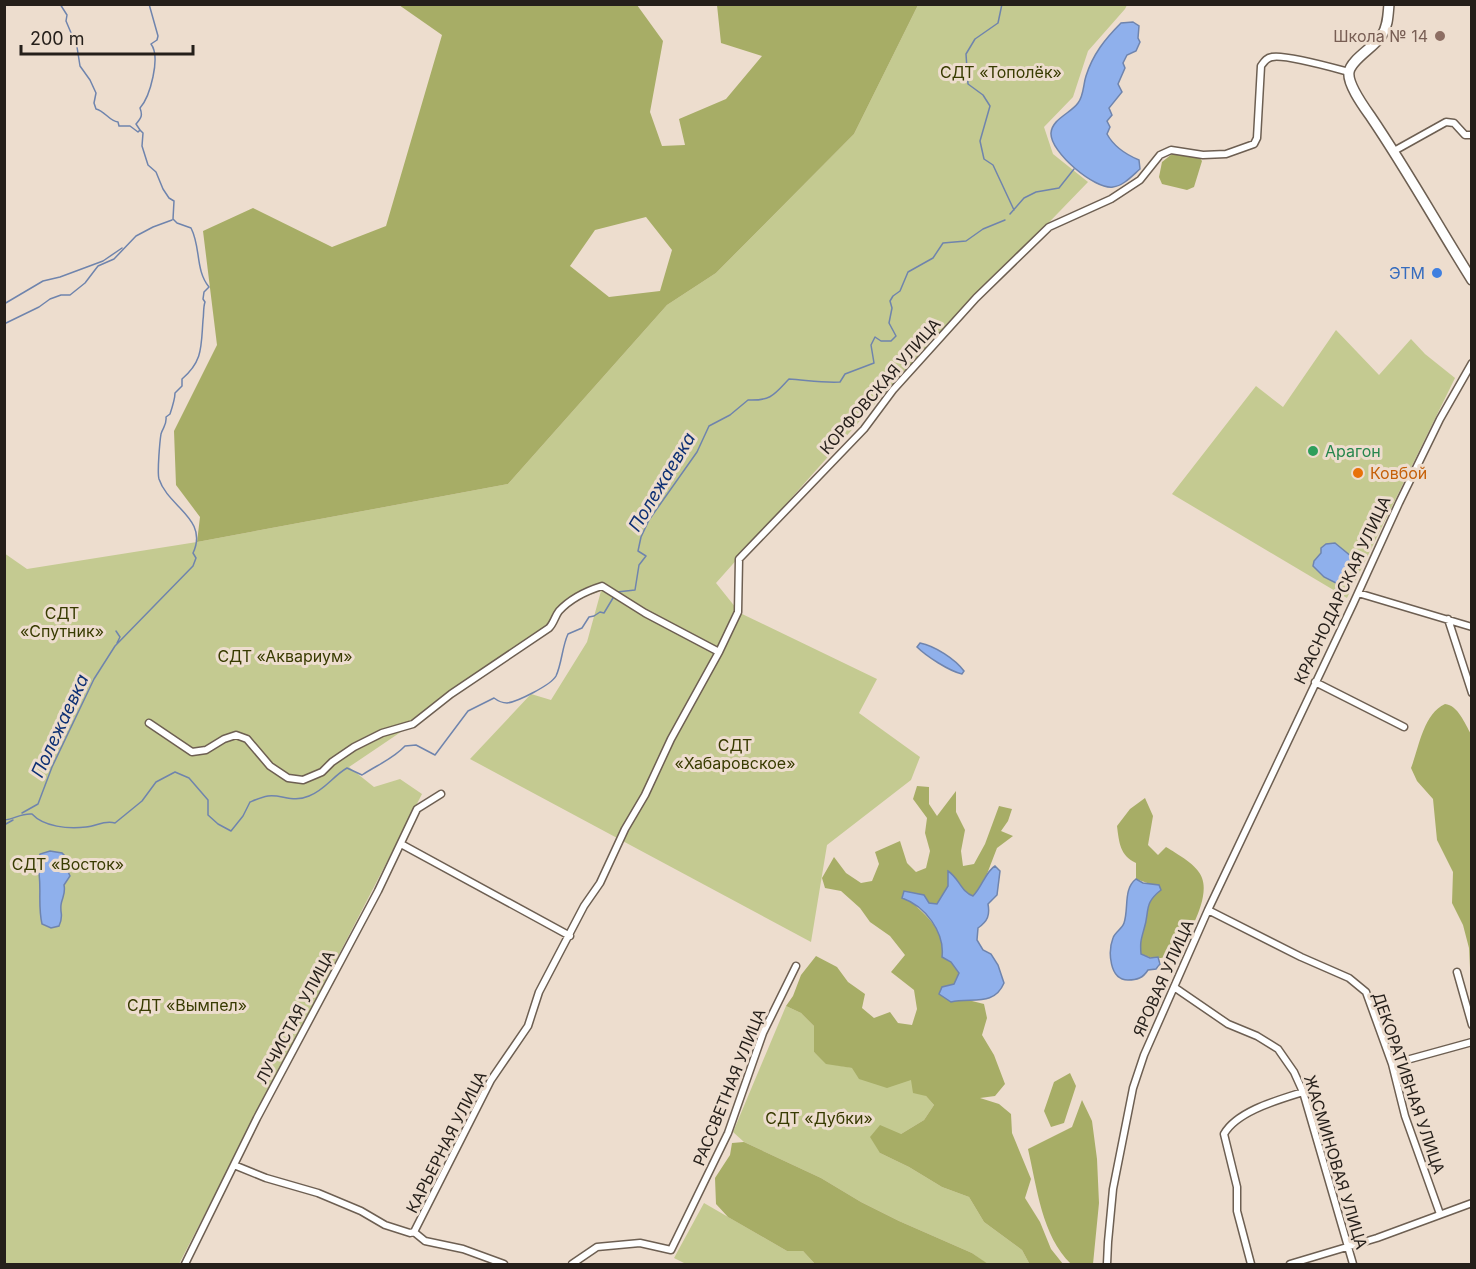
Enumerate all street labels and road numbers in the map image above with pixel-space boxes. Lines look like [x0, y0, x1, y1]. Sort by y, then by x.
street label: КОРФОВСКАЯ УЛИЦА [816, 314, 944, 458]
street label: КРАСНОДАРСКАЯ УЛИЦА [1290, 493, 1394, 687]
street label: ЯРОВАЯ УЛИЦА [1128, 917, 1198, 1039]
street label: ЛУЧИСТАЯ УЛИЦА [251, 947, 339, 1087]
street label: ДЕКОРАТИВНАЯ УЛИЦА [1368, 989, 1450, 1177]
street label: РАССВЕТНАЯ УЛИЦА [688, 1006, 770, 1168]
street label: КАРЬЕРНАЯ УЛИЦА [402, 1068, 490, 1216]
street label: ЖАСМИНОВАЯ УЛИЦА [1300, 1072, 1372, 1252]

